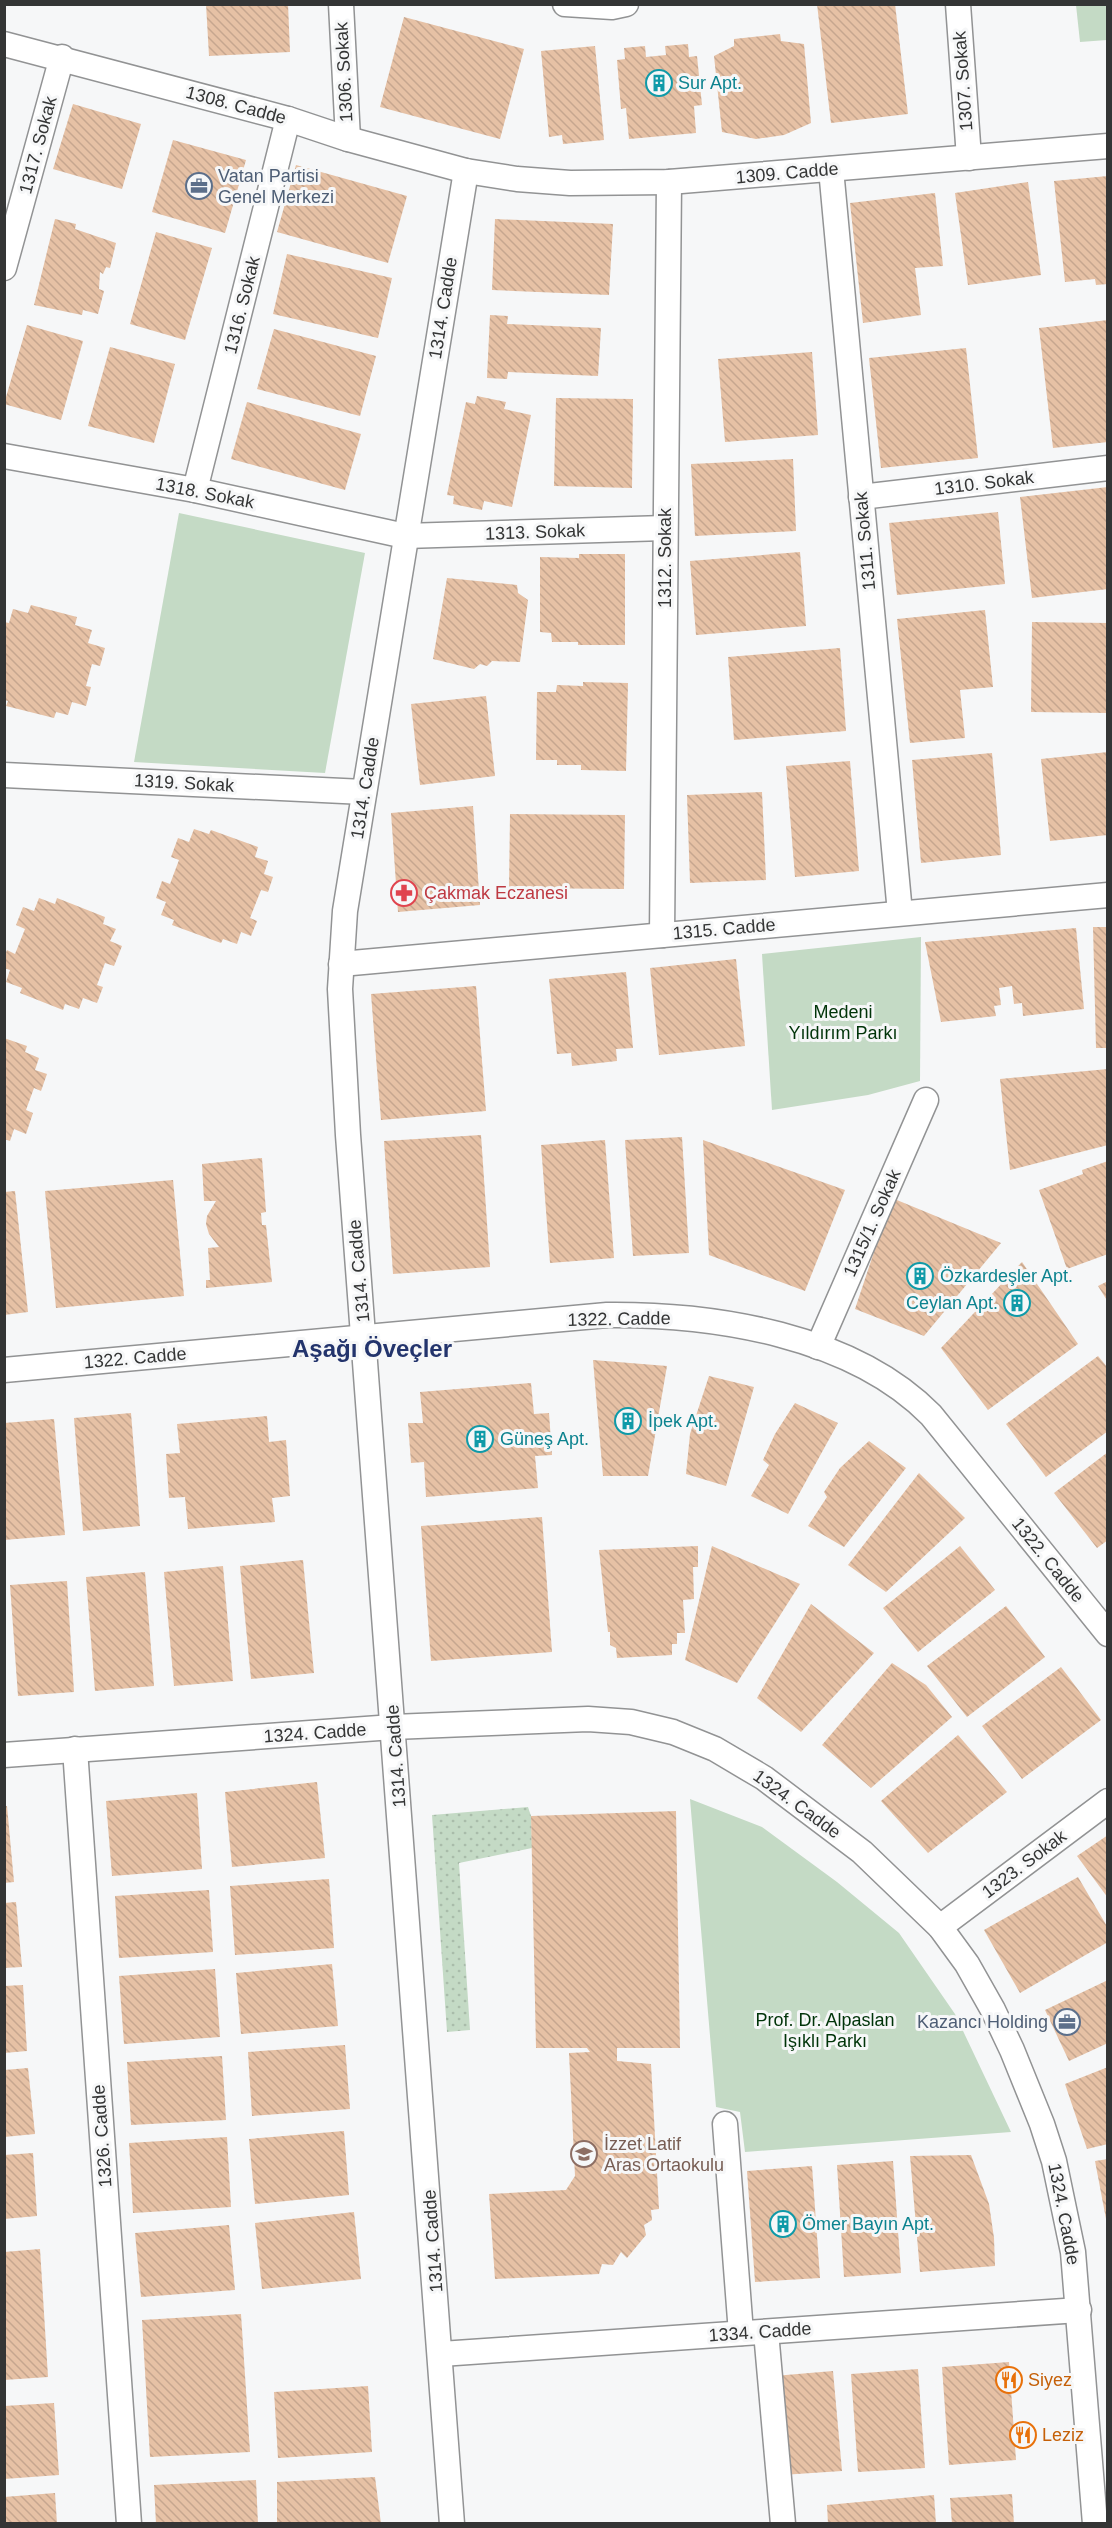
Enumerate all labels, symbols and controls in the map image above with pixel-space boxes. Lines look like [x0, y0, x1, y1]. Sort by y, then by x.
street label: 1306. Sokak [331, 21, 357, 122]
street label: 1307. Sokak [949, 29, 976, 132]
building icon: Sur Apt. [644, 68, 674, 98]
place label: Sur Apt. [678, 73, 742, 93]
street label: 1308. Cadde [184, 82, 288, 128]
street label: 1317. Sokak [15, 93, 61, 196]
street label: 1309. Cadde [735, 159, 839, 187]
place label: Vatan Partisi Genel Merkezi [218, 166, 334, 207]
office icon: Vatan Partisi Genel Merkezi [184, 171, 214, 201]
street label: 1316. Sokak [220, 253, 264, 356]
street label: 1314. Cadde [425, 256, 461, 360]
street label: 1310. Sokak [933, 467, 1036, 499]
street label: 1318. Sokak [154, 474, 257, 513]
street label: 1311. Sokak [851, 490, 879, 591]
street label: 1312. Sokak [655, 507, 675, 608]
street label: 1313. Sokak [485, 520, 586, 544]
street label: 1314. Cadde [347, 736, 383, 840]
street label: 1319. Sokak [134, 770, 235, 796]
pharmacy icon: Çakmak Eczanesi [389, 878, 419, 908]
place label: Çakmak Eczanesi [424, 883, 568, 903]
street label: 1315. Cadde [672, 915, 776, 943]
park label: Medeni Yıldırım Parkı [788, 1002, 898, 1043]
street label: 1315/1. Sokak [839, 1165, 905, 1280]
street label: 1314. Cadde [345, 1219, 373, 1323]
building icon: Özkardeşler Apt. [905, 1261, 935, 1291]
place label: Özkardeşler Apt. [940, 1266, 1073, 1286]
building icon: Ceylan Apt. [1002, 1288, 1032, 1318]
place label: Ceylan Apt. [906, 1293, 998, 1313]
street label: 1322. Cadde [567, 1308, 671, 1330]
district label: Aşağı Öveçler [292, 1335, 452, 1362]
street label: 1322. Cadde [83, 1344, 187, 1372]
building icon: İpek Apt. [613, 1406, 643, 1436]
place label: İpek Apt. [648, 1411, 718, 1431]
building icon: Güneş Apt. [465, 1424, 495, 1454]
place label: Güneş Apt. [500, 1429, 589, 1449]
street label: 1322. Cadde [1008, 1514, 1088, 1606]
street label: 1314. Cadde [382, 1704, 410, 1808]
street label: 1324. Cadde [263, 1719, 367, 1747]
street label: 1324. Cadde [749, 1766, 845, 1842]
street label: 1323. Sokak [978, 1825, 1071, 1902]
office icon: Kazancı Holding [1052, 2007, 1082, 2037]
park label: Prof. Dr. Alpaslan Işıklı Parkı [755, 2010, 895, 2051]
place label: Kazancı Holding [917, 2012, 1048, 2032]
street label: 1326. Cadde [88, 2084, 116, 2188]
place label: İzzet Latif Aras Ortaokulu [604, 2134, 724, 2175]
school or university icon: İzzet Latif Aras Ortaokulu [569, 2139, 599, 2169]
street label: 1324. Cadde [1044, 2161, 1084, 2267]
street label: 1314. Cadde [419, 2189, 447, 2293]
building icon: Ömer Bayın Apt. [768, 2209, 798, 2239]
place label: Ömer Bayın Apt. [802, 2214, 934, 2234]
street label: 1334. Cadde [708, 2318, 812, 2346]
restaurant icon: Siyez [994, 2365, 1024, 2395]
place label: Siyez [1028, 2370, 1072, 2390]
restaurant icon: Leziz [1008, 2420, 1038, 2450]
place label: Leziz [1042, 2425, 1084, 2445]

